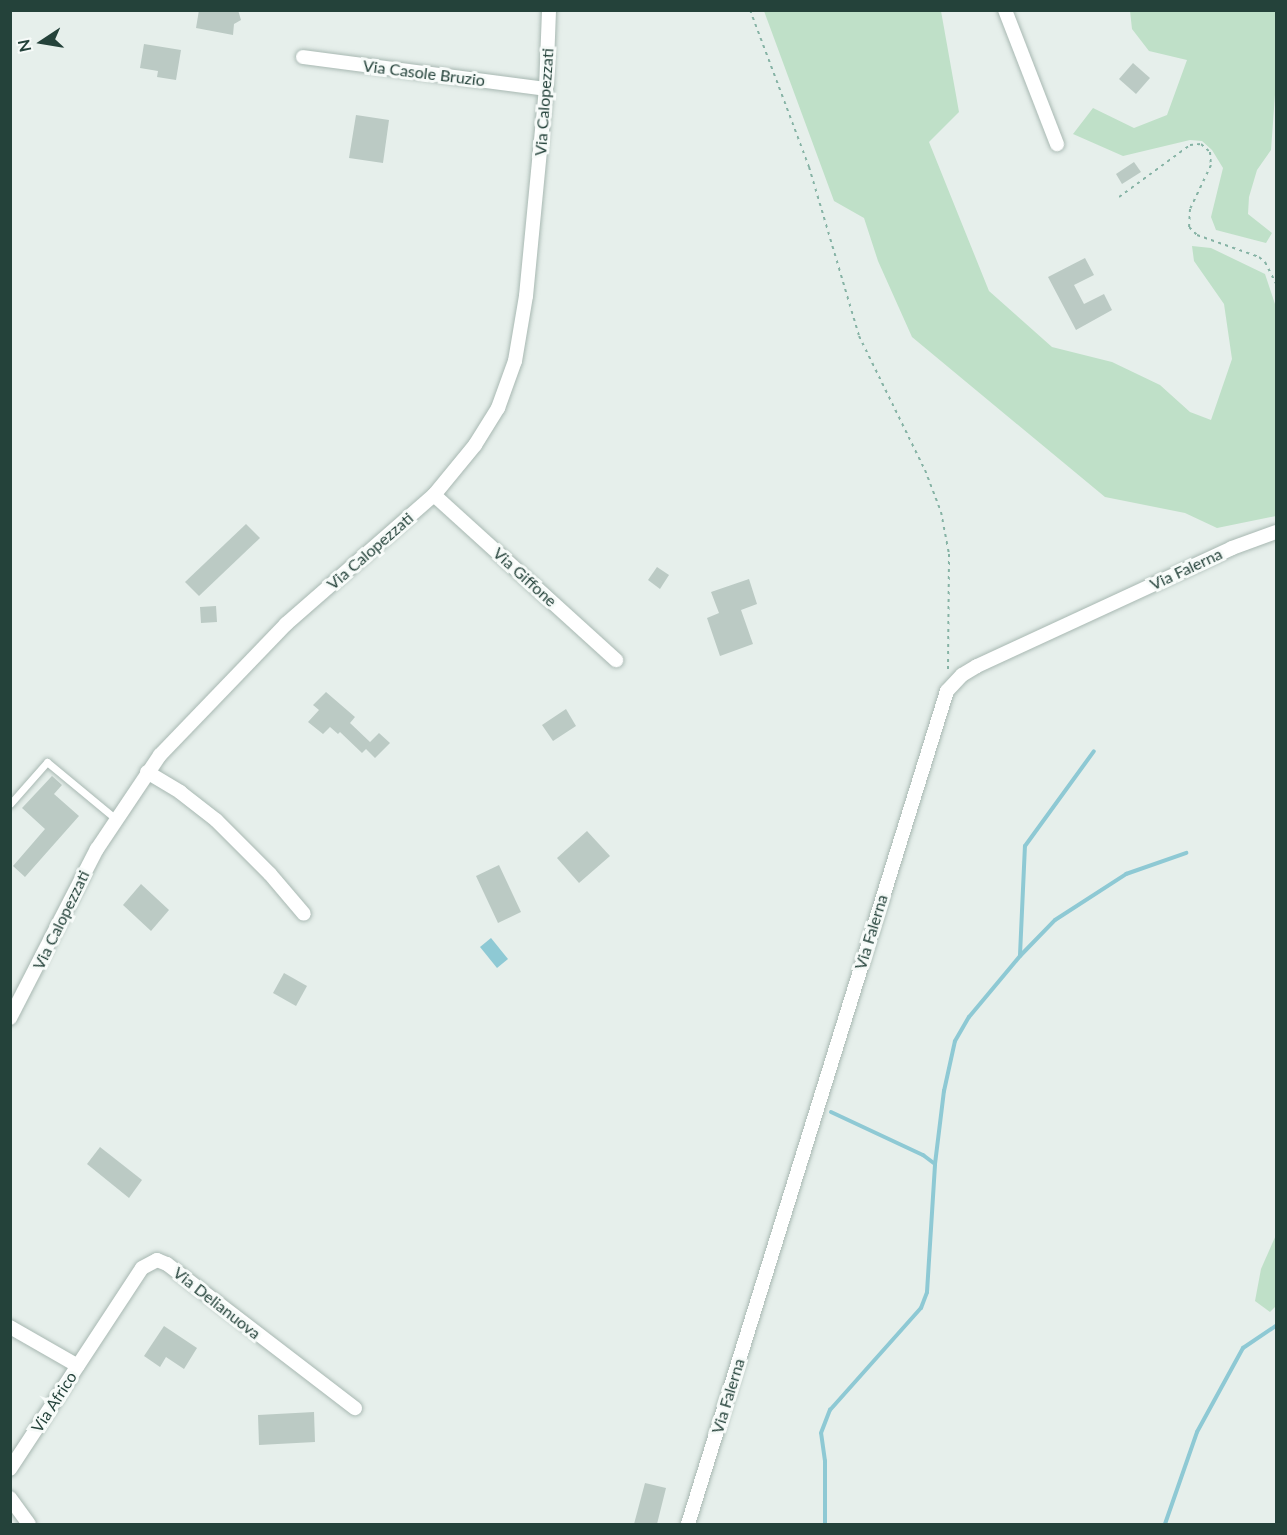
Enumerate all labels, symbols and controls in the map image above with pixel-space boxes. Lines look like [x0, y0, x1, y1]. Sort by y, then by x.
north arrow [12, 12, 72, 72]
text: N [13, 38, 34, 54]
street label: Via Calopezzati [531, 48, 557, 156]
street label: Via Casole Bruzio [362, 56, 486, 90]
street label: Via Calopezzati [323, 508, 417, 594]
street label: Via Giffone [489, 543, 561, 611]
street label: Via Falerna [1147, 544, 1225, 594]
street label: Via Calopezzati [29, 867, 93, 973]
street label: Via Falerna [850, 892, 892, 972]
street label: Via Delianuova [170, 1263, 264, 1343]
street label: Via Falerna [707, 1356, 749, 1436]
street label: Via Africo [27, 1368, 81, 1436]

